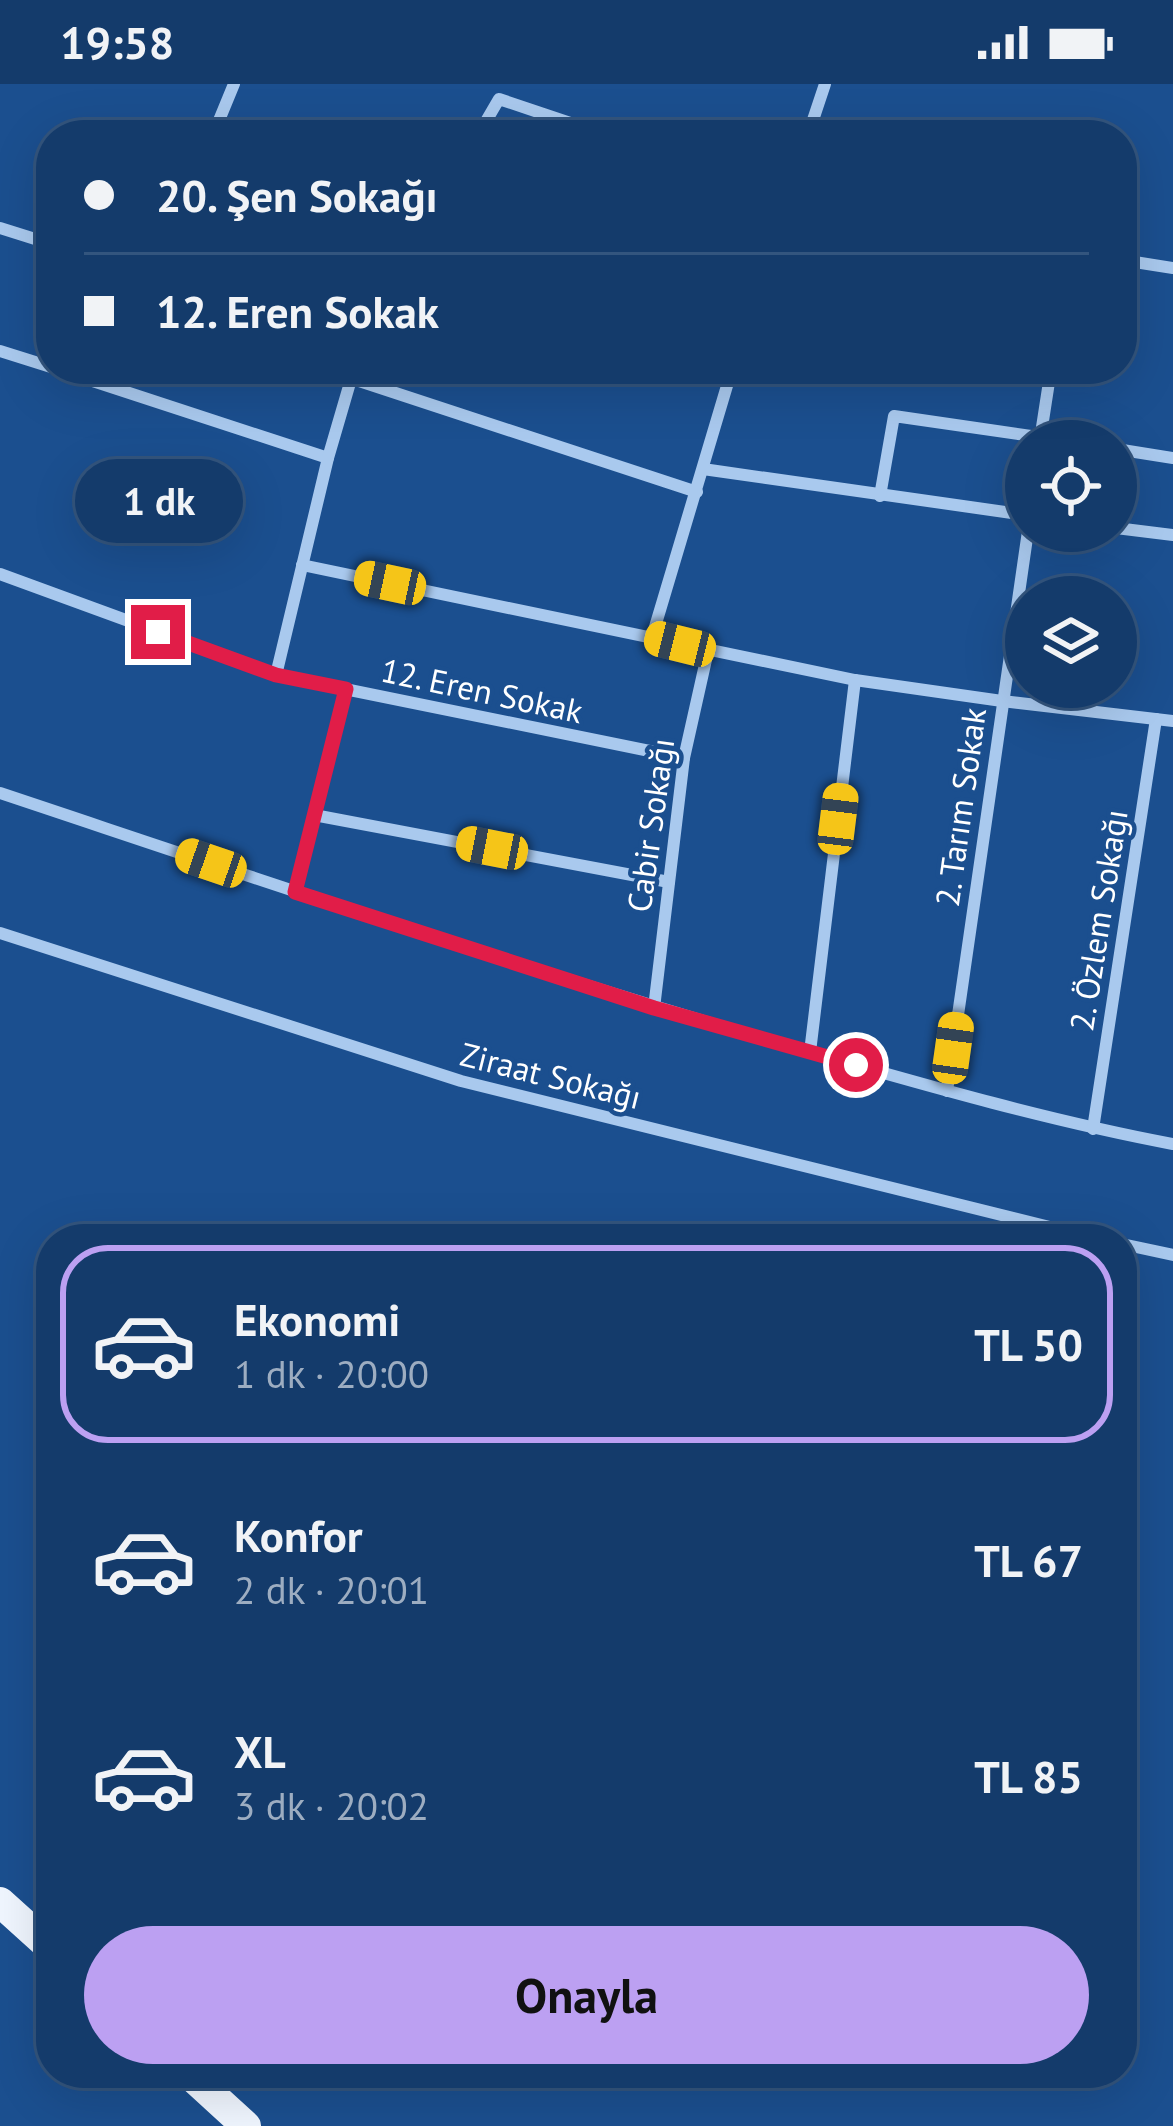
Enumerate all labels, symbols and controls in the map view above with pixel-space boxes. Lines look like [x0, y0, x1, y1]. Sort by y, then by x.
text: 19:58 [60, 13, 174, 71]
text: 20. Şen Sokağı [156, 166, 438, 224]
text: 12. Eren Sokak [156, 282, 439, 340]
map controls [1005, 420, 1137, 708]
button: locate [1005, 420, 1137, 552]
callout: 1 dk [74, 458, 242, 542]
text: 1 dk [123, 475, 195, 526]
car [351, 558, 429, 608]
button: layers [1005, 576, 1137, 708]
route end [131, 605, 185, 659]
car [641, 618, 719, 670]
street label: 12. Eren Sokak [377, 648, 587, 732]
street label: 2. Tarım Sokak [925, 705, 995, 909]
street label: Cabir Sokağı [617, 735, 683, 915]
car [816, 781, 860, 857]
street label: 2. Özlem Sokağı [1059, 806, 1137, 1034]
car [453, 823, 531, 873]
car [171, 834, 251, 892]
car [930, 1010, 976, 1086]
street label: Ziraat Sokağı [456, 1032, 646, 1118]
route start [829, 1038, 883, 1092]
icon: car [90, 1290, 198, 1398]
text: Ekonomi [234, 1290, 400, 1348]
text: TL 50 [974, 1315, 1083, 1373]
text: 1 dk · 20:00 [234, 1348, 429, 1399]
icon: car [90, 1506, 198, 1614]
text: Konfor [234, 1506, 363, 1564]
text: TL 67 [974, 1531, 1083, 1589]
text: 2 dk · 20:01 [234, 1564, 429, 1615]
icon: car [90, 1722, 198, 1830]
text: XL [234, 1722, 286, 1780]
text: TL 85 [974, 1747, 1083, 1805]
text: 3 dk · 20:02 [234, 1780, 429, 1831]
button: Onayla [84, 1926, 1089, 2064]

